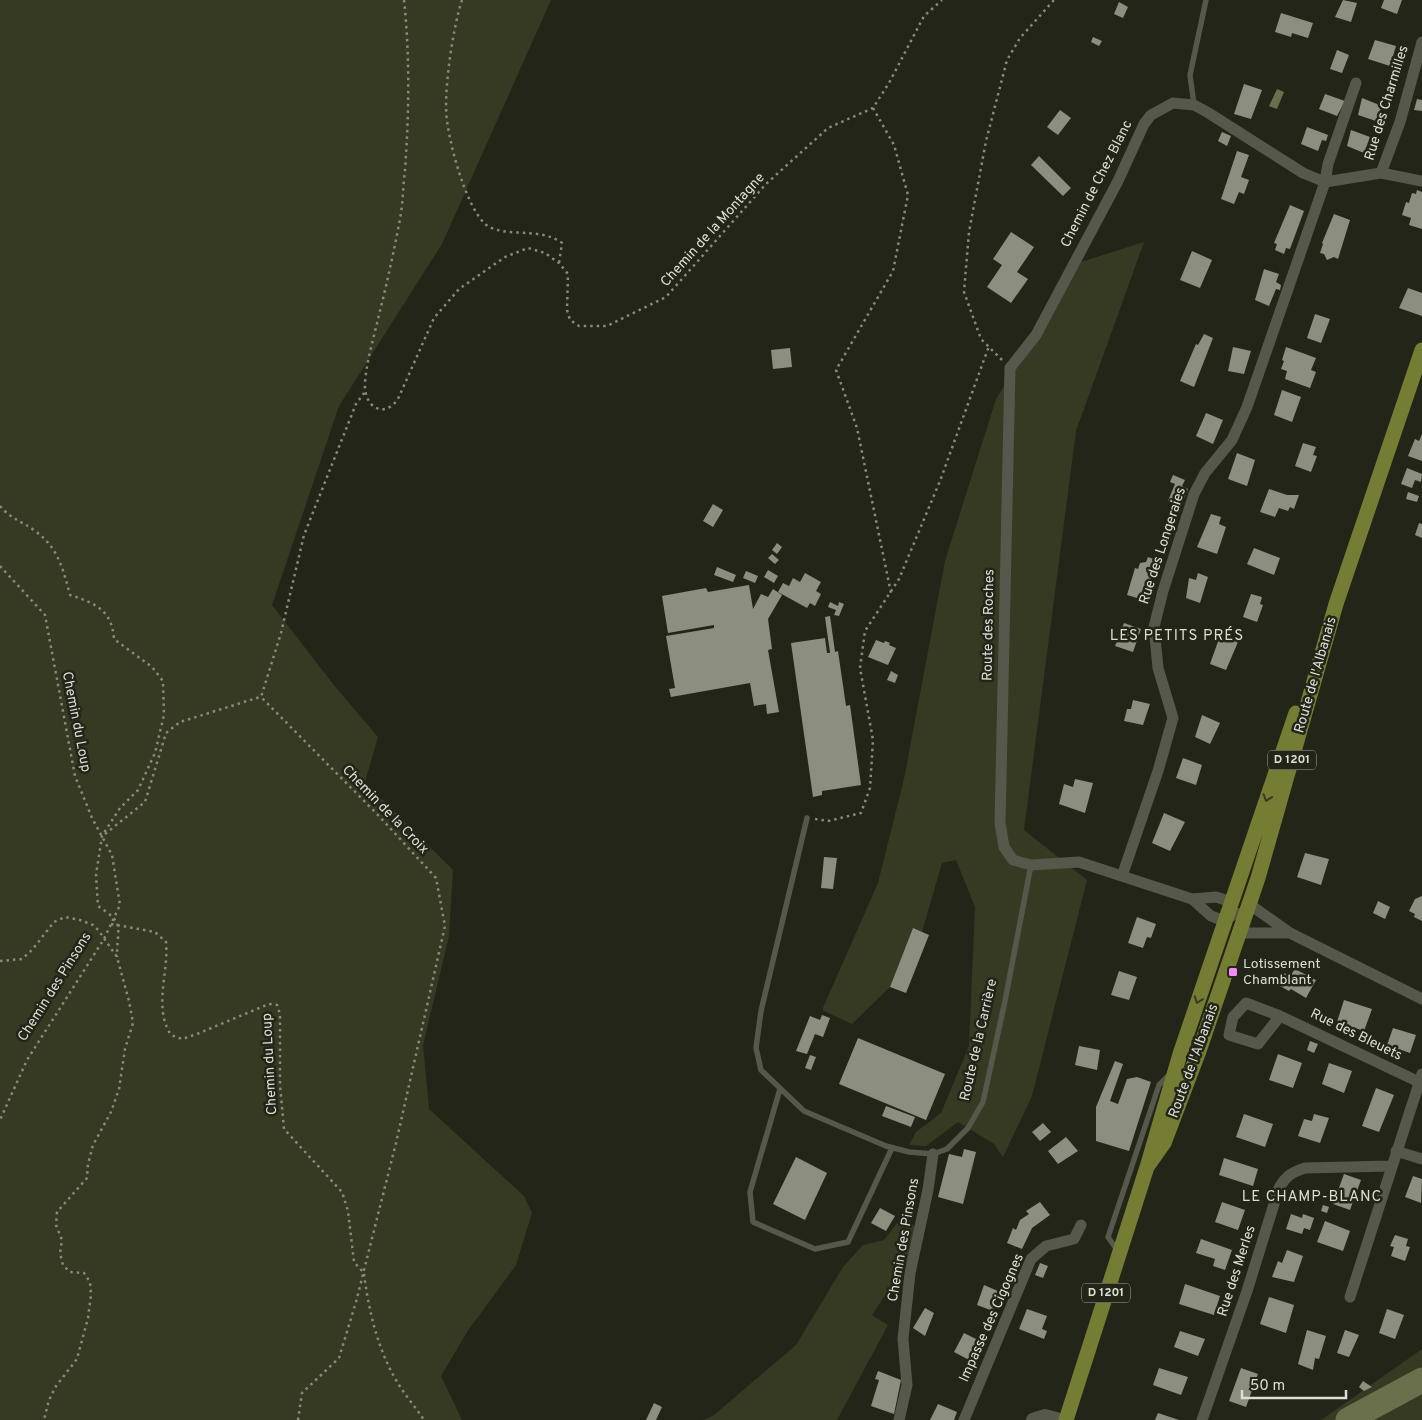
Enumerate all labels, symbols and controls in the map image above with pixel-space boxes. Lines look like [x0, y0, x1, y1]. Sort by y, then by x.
street label: Rue des Charmilles [1361, 43, 1413, 163]
street label: Chemin de Chez Blanc [1058, 118, 1136, 250]
street label: Chemin de la Montagne [657, 170, 769, 290]
street label: Rue des Longeraies [1136, 485, 1190, 607]
street label: Route des Roches [980, 569, 998, 681]
street label: Route de l'Albanais [1291, 615, 1341, 735]
district label: LES PETITS PRÉS [1110, 626, 1244, 646]
street label: Chemin du Loup [58, 670, 94, 774]
road number: D 1201 [1268, 750, 1316, 770]
street label: Chemin de la Croix [338, 762, 432, 858]
one-way arrow [1263, 793, 1273, 802]
street label: Chemin des Pinsons [15, 929, 95, 1045]
place label: Lotissement Chamblant [1243, 956, 1320, 989]
marker: Lotissement Chamblant [1227, 966, 1239, 978]
street label: Route de la Carrière [957, 977, 1001, 1103]
one-way arrow [1194, 995, 1204, 1004]
street label: Route de l'Albanais [1165, 1002, 1223, 1120]
street label: Rue des Bleuets [1307, 1005, 1405, 1065]
street label: Chemin du Loup [259, 1013, 281, 1115]
street label: Chemin des Pinsons [885, 1177, 923, 1303]
district label: LE CHAMP-BLANC [1242, 1188, 1382, 1207]
street label: Rue des Merles [1214, 1223, 1260, 1319]
street label: Impasse des Cigognes [956, 1251, 1028, 1385]
road number: D 1201 [1082, 1284, 1130, 1302]
scale bar [1242, 1368, 1346, 1400]
text: 50 m [1250, 1377, 1285, 1396]

